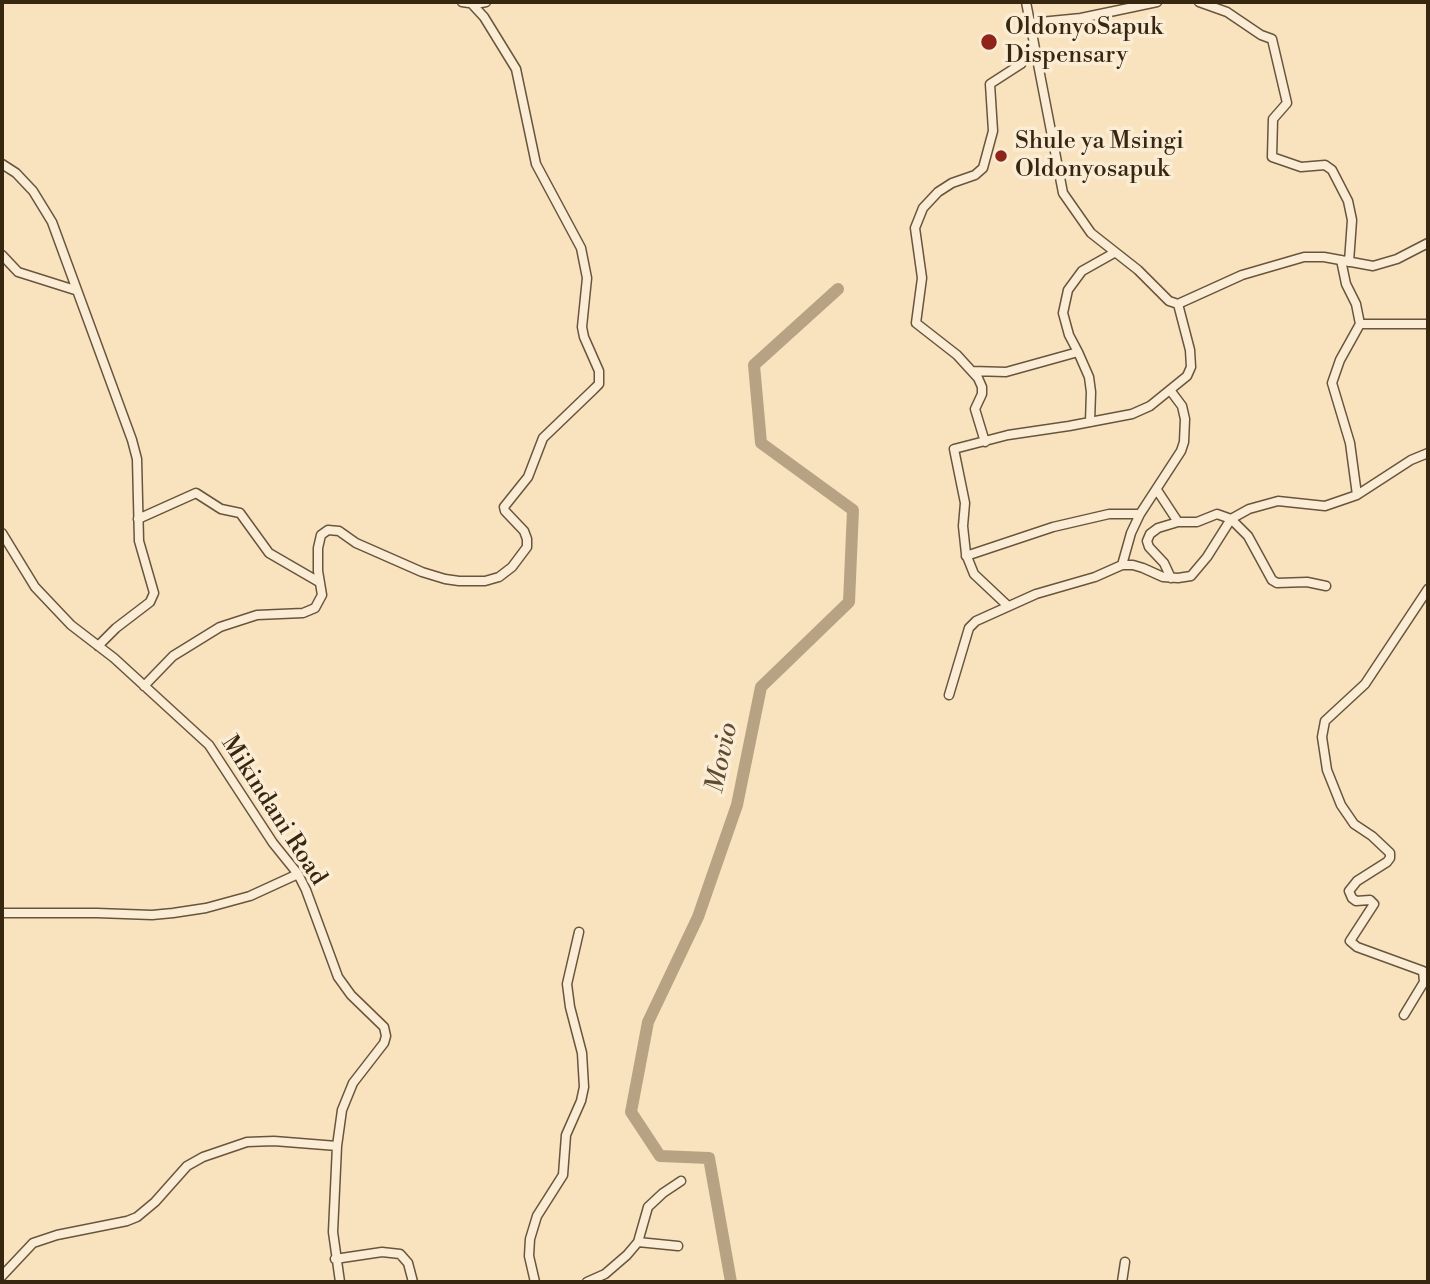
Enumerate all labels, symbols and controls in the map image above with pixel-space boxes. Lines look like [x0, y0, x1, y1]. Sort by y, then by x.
place label: OldonyoSapuk Dispensary [1005, 14, 1163, 70]
marker: OldonyoSapuk Dispensary [979, 32, 999, 52]
place label: Shule ya Msingi Oldonyosapuk [1015, 128, 1184, 184]
marker: Shule ya Msingi Oldonyosapuk [993, 148, 1009, 164]
water label: Movio [700, 720, 746, 796]
street label: Mikindani Road [214, 731, 332, 891]

